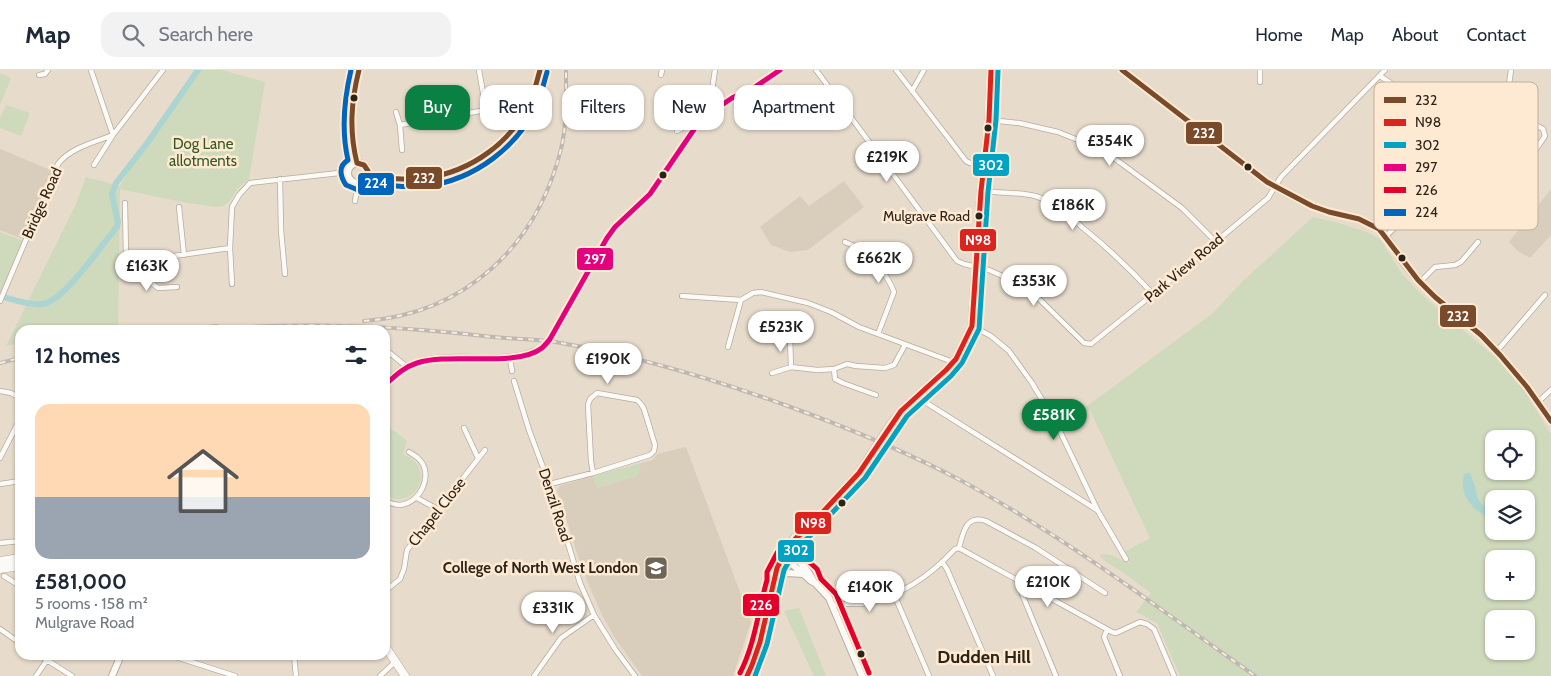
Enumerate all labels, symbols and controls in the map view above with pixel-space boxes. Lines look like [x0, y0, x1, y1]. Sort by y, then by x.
search box [101, 12, 451, 57]
text: Map [25, 20, 71, 49]
icon: search [119, 21, 147, 49]
text: Search here [159, 23, 253, 46]
text: Home [1255, 24, 1303, 46]
text: Map [1331, 24, 1364, 46]
text: About [1392, 24, 1438, 46]
text: Contact [1466, 24, 1526, 46]
legend [1374, 82, 1538, 230]
chip: Buy [405, 85, 470, 130]
chip: Rent [480, 85, 552, 130]
chip: Filters [562, 85, 644, 130]
chip: New [654, 85, 724, 130]
chip: Apartment [734, 85, 853, 130]
text: 232 [1415, 91, 1437, 109]
unlabelled marker [349, 93, 359, 103]
text: N98 [1415, 113, 1441, 131]
line badge: 232 [1185, 121, 1223, 145]
unlabelled marker [983, 123, 993, 133]
pin: £354K [1075, 124, 1145, 167]
text: 232 [1193, 124, 1215, 142]
text: £354K [1087, 131, 1133, 150]
park label: Dog Lane allotments [169, 135, 237, 170]
text: 302 [1415, 136, 1440, 154]
pin: £219K [852, 140, 922, 183]
text: £219K [866, 147, 908, 166]
line badge: 302 [972, 153, 1010, 177]
text: 302 [979, 156, 1003, 174]
text: 297 [1415, 158, 1437, 176]
unlabelled marker [1243, 162, 1253, 172]
street label: Bridge Road [18, 165, 66, 241]
line badge: 232 [405, 166, 443, 190]
text: 232 [413, 169, 435, 187]
unlabelled marker [658, 170, 668, 180]
line badge: 224 [357, 172, 395, 196]
text: 224 [364, 174, 388, 192]
text: 226 [1415, 181, 1438, 199]
pin: £186K [1038, 189, 1108, 231]
text: £186K [1052, 195, 1094, 214]
text: 224 [1415, 203, 1438, 221]
place label: Mulgrave Road [883, 207, 970, 225]
marker: Mulgrave Road [974, 211, 984, 221]
line badge: N98 [959, 228, 997, 252]
street label: Park View Road [1141, 230, 1227, 306]
text: N98 [965, 231, 991, 249]
pin: £662K [844, 242, 914, 284]
line badge: 297 [576, 247, 614, 271]
text: £662K [857, 248, 901, 267]
pin: £163K [112, 250, 182, 292]
text: 297 [584, 250, 607, 268]
unlabelled marker [1397, 253, 1407, 263]
text: £163K [126, 256, 168, 275]
pin: £353K [999, 264, 1069, 307]
text: £353K [1012, 271, 1056, 290]
line badge: 232 [1439, 304, 1477, 328]
text: 232 [1447, 307, 1469, 325]
pin: £523K [746, 310, 816, 353]
text: £523K [759, 317, 803, 336]
icon: filters [342, 341, 370, 369]
pin: £190K [573, 342, 643, 385]
text: 12 homes [35, 343, 120, 368]
text: £190K [586, 349, 630, 368]
pin: £581K [1019, 398, 1089, 441]
text: £581K [1033, 405, 1075, 424]
map controls [1485, 430, 1535, 660]
button: locate [1485, 430, 1535, 480]
icon: home [158, 436, 248, 526]
street label: Denzil Road [535, 466, 575, 544]
street label: Chapel Close [405, 474, 470, 550]
button: layers [1485, 490, 1535, 540]
unlabelled marker [837, 498, 847, 508]
line badge: N98 [794, 511, 832, 535]
text: N98 [800, 514, 826, 532]
line badge: 302 [777, 539, 815, 563]
text: 302 [784, 541, 808, 559]
button: + [1485, 550, 1535, 600]
school or university icon: College of North West London [643, 555, 669, 581]
place label: College of North West London [443, 559, 638, 577]
pin: £210K [1013, 566, 1083, 608]
text: £581,000 [35, 569, 127, 594]
pin: £140K [835, 570, 905, 613]
text: £210K [1026, 572, 1070, 591]
text: £140K [847, 577, 893, 596]
pin: £331K [518, 592, 588, 634]
line badge: 226 [742, 593, 780, 617]
text: 5 rooms · 158 m² [35, 594, 148, 613]
text: 226 [750, 596, 772, 614]
text: £331K [532, 598, 574, 617]
button: − [1485, 610, 1535, 660]
text: Mulgrave Road [35, 613, 135, 632]
district label: Dudden Hill [937, 646, 1031, 668]
unlabelled marker [856, 649, 866, 659]

